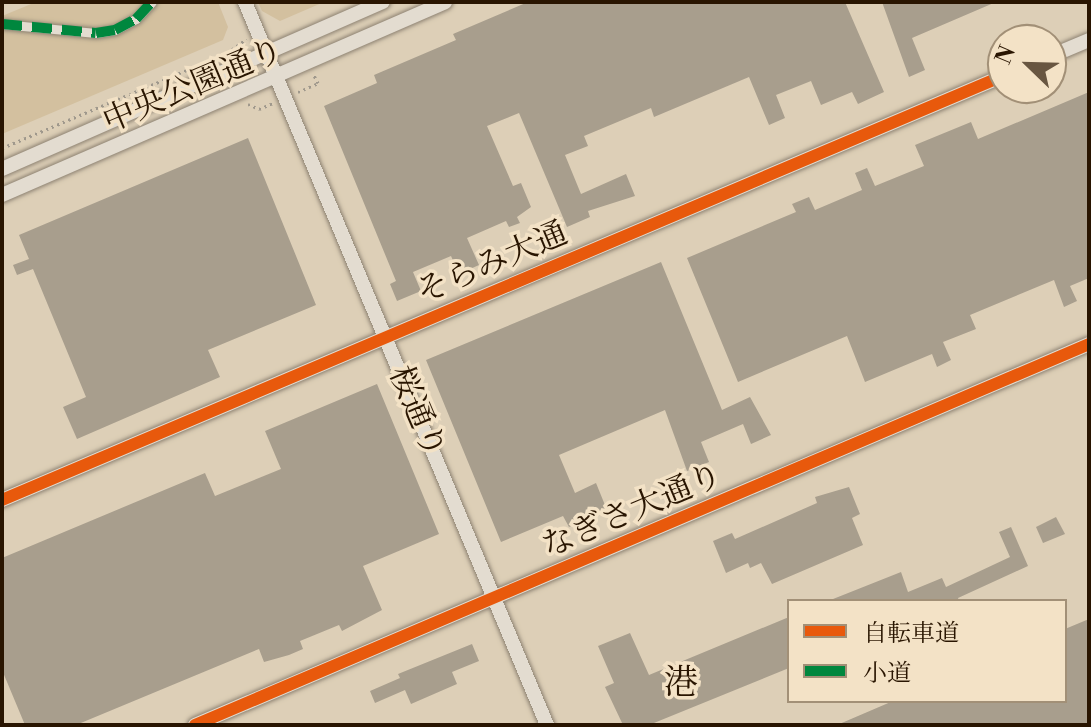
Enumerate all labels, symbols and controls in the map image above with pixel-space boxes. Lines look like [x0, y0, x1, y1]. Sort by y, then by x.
north arrow [987, 24, 1067, 104]
street label: 中央公園通り [97, 31, 289, 141]
text: N [990, 42, 1022, 68]
street label: そらみ大通 [411, 214, 573, 312]
street label: 桜通り [381, 360, 453, 464]
street label: なぎさ大通り [536, 456, 728, 566]
legend [787, 599, 1067, 703]
text: 自転車道 [863, 619, 959, 649]
text: 小道 [863, 659, 911, 689]
district label: 港 [664, 664, 698, 704]

